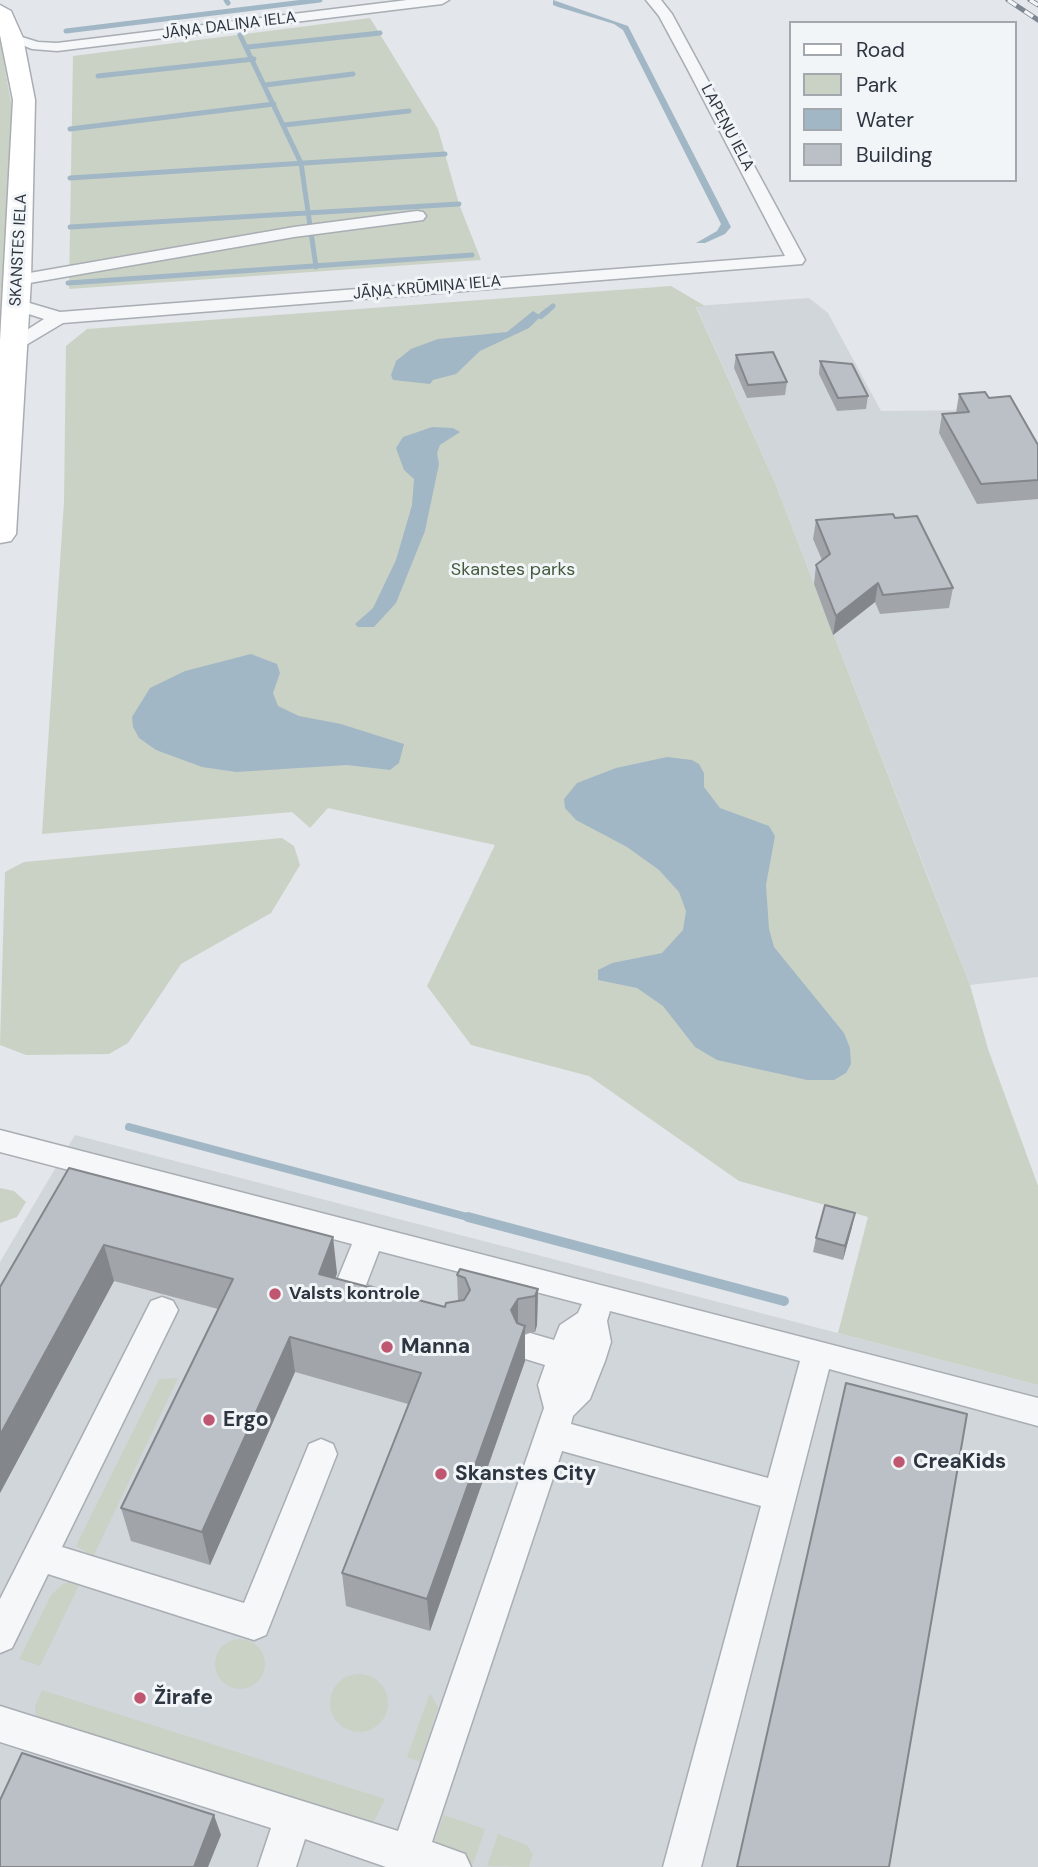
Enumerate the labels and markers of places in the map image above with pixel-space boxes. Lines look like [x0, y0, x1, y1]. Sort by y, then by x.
place label: Valsts kontrole [289, 1283, 420, 1305]
marker: Valsts kontrole [267, 1286, 283, 1302]
place label: Manna [401, 1334, 470, 1360]
marker: Manna [379, 1339, 395, 1355]
place label: Ergo [223, 1407, 268, 1433]
marker: Ergo [201, 1412, 217, 1428]
place label: CreaKids [913, 1449, 1006, 1475]
marker: CreaKids [891, 1454, 907, 1470]
place label: Skanstes City [455, 1461, 596, 1487]
marker: Skanstes City [433, 1466, 449, 1482]
place label: Žirafe [154, 1685, 213, 1711]
marker: Žirafe [132, 1690, 148, 1706]

